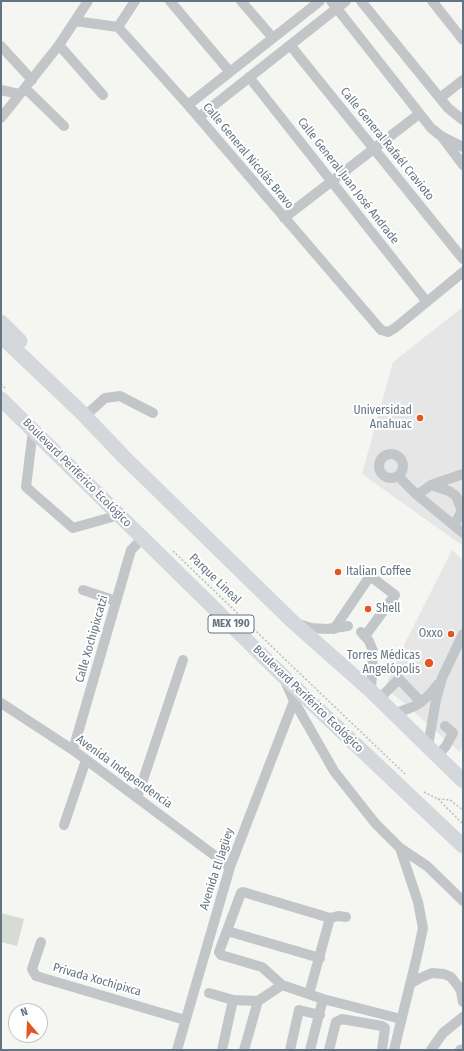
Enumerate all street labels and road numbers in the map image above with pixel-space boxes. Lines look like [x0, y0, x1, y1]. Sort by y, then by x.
street label: Calle General Rafaél Cravioto [337, 85, 437, 203]
street label: Calle General Nicolás Bravo [200, 100, 296, 212]
street label: Calle General Juan José Andrade [294, 115, 402, 247]
street label: Boulevard Periférico Ecológico [20, 416, 134, 530]
street label: Parque Lineal [186, 551, 244, 607]
street label: Calle Xochipixcatzi [73, 594, 111, 684]
road number: MEX 190 [208, 615, 254, 633]
street label: Boulevard Periférico Ecológico [250, 642, 366, 756]
street label: Avenida Independencia [73, 732, 175, 812]
street label: Avenida El Jagüey [197, 826, 237, 912]
street label: Privada Xochipixca [51, 960, 143, 1000]

